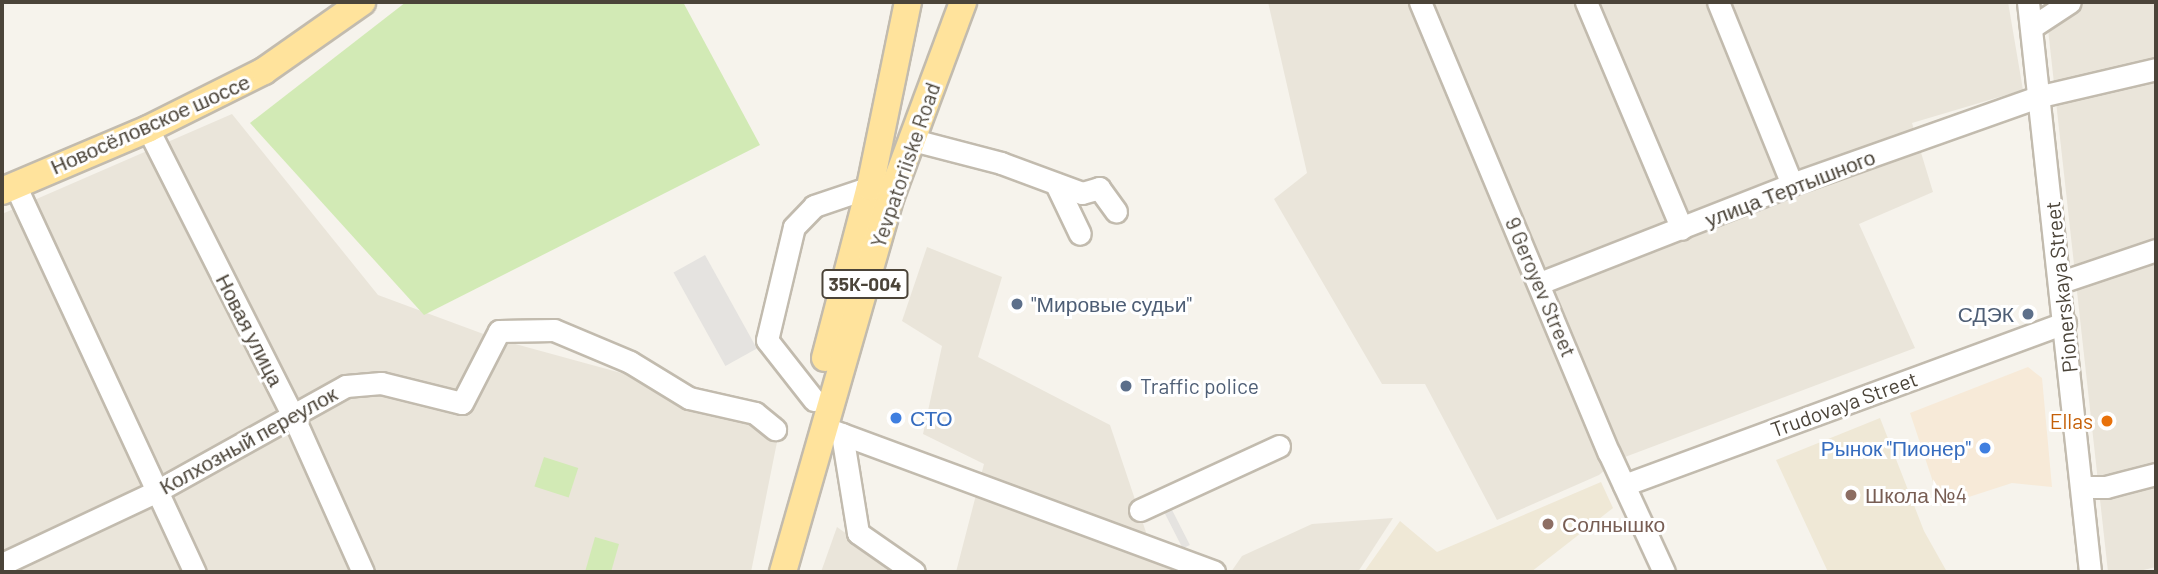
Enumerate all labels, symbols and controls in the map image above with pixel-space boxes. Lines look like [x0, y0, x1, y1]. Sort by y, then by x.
street label: Новосёловское шоссе [46, 69, 254, 179]
street label: Yevpatoriiske Road [865, 79, 945, 251]
street label: улица Тертышного [1701, 144, 1879, 232]
street label: Pionerskaya Street [2039, 200, 2083, 374]
street label: 9 Geroyev Street [1500, 213, 1582, 361]
road number: 35К-004 [821, 268, 909, 300]
street label: Новая улица [211, 270, 289, 390]
place label: "Мировые судьи" [1031, 291, 1192, 317]
marker: "Мировые судьи" [1009, 296, 1025, 312]
place label: СДЭК [1958, 301, 2014, 327]
marker: СДЭК [2020, 306, 2036, 322]
street label: Trudovaya Street [1767, 366, 1921, 442]
place label: Traffic police [1140, 373, 1259, 399]
marker: Traffic police [1118, 378, 1134, 394]
street label: Колхозный переулок [155, 381, 341, 499]
place label: СТО [910, 405, 953, 431]
place label: Ellas [2050, 408, 2093, 434]
marker: СТО [888, 410, 904, 426]
marker: Ellas [2099, 413, 2115, 429]
place label: Рынок "Пионер" [1821, 435, 1971, 461]
marker: Рынок "Пионер" [1977, 440, 1993, 456]
place label: Школа №4 [1865, 482, 1967, 508]
marker: Школа №4 [1843, 487, 1859, 503]
place label: Солнышко [1562, 511, 1665, 537]
marker: Солнышко [1540, 516, 1556, 532]

